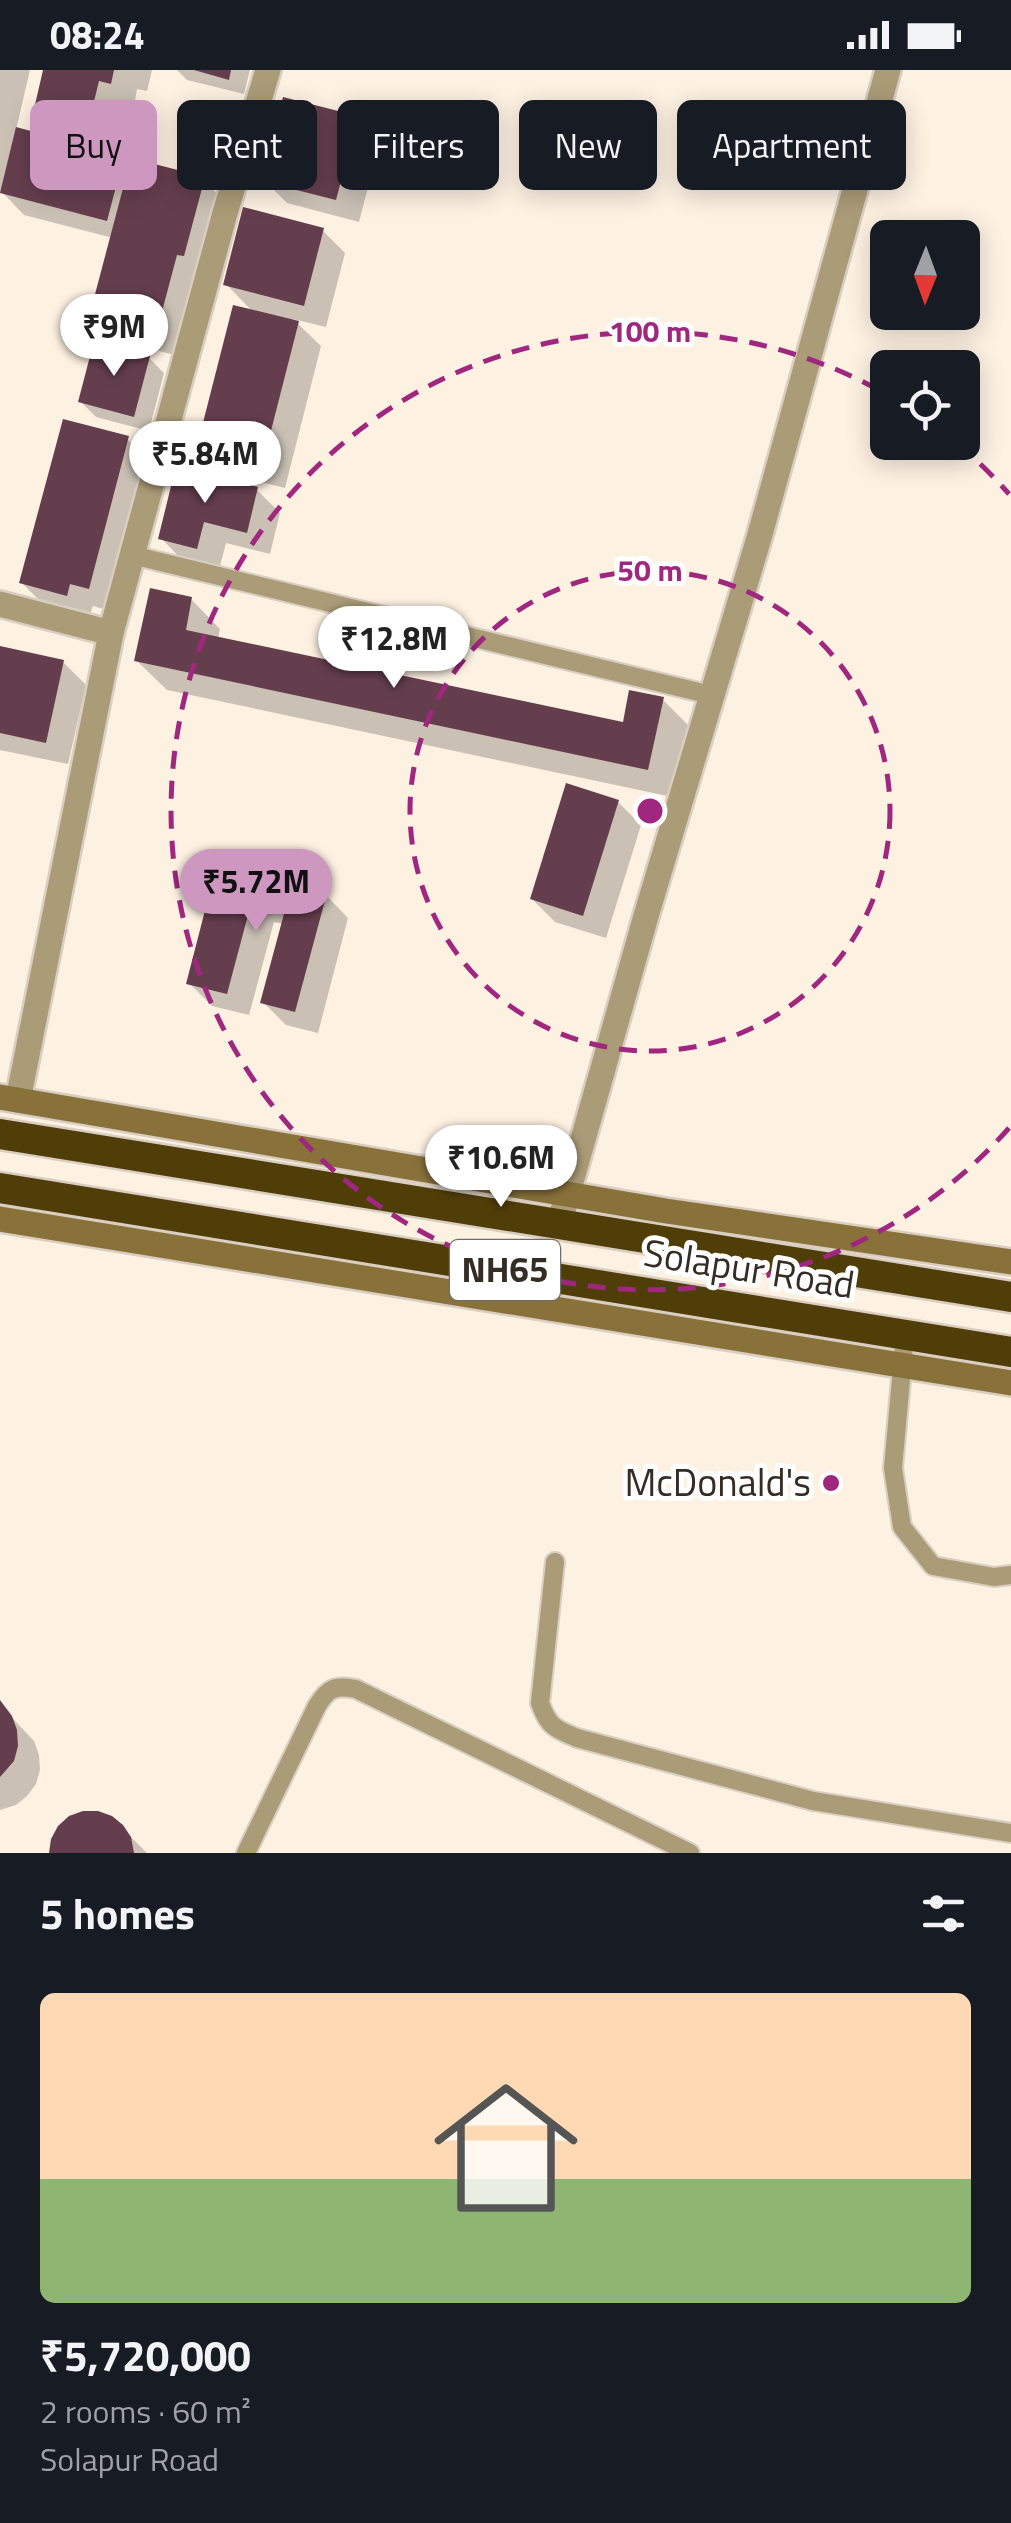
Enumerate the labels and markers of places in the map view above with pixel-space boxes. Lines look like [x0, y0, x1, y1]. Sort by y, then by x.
pin: ₹9M [66, 294, 162, 379]
pin: ₹5.84M [124, 421, 286, 506]
pin: ₹12.8M [313, 606, 475, 691]
centre of rings [632, 793, 668, 829]
pin: ₹5.72M [175, 849, 337, 934]
pin: ₹10.6M [420, 1125, 582, 1210]
place label: McDonald's [624, 1453, 811, 1511]
marker: McDonald's [820, 1472, 842, 1494]

